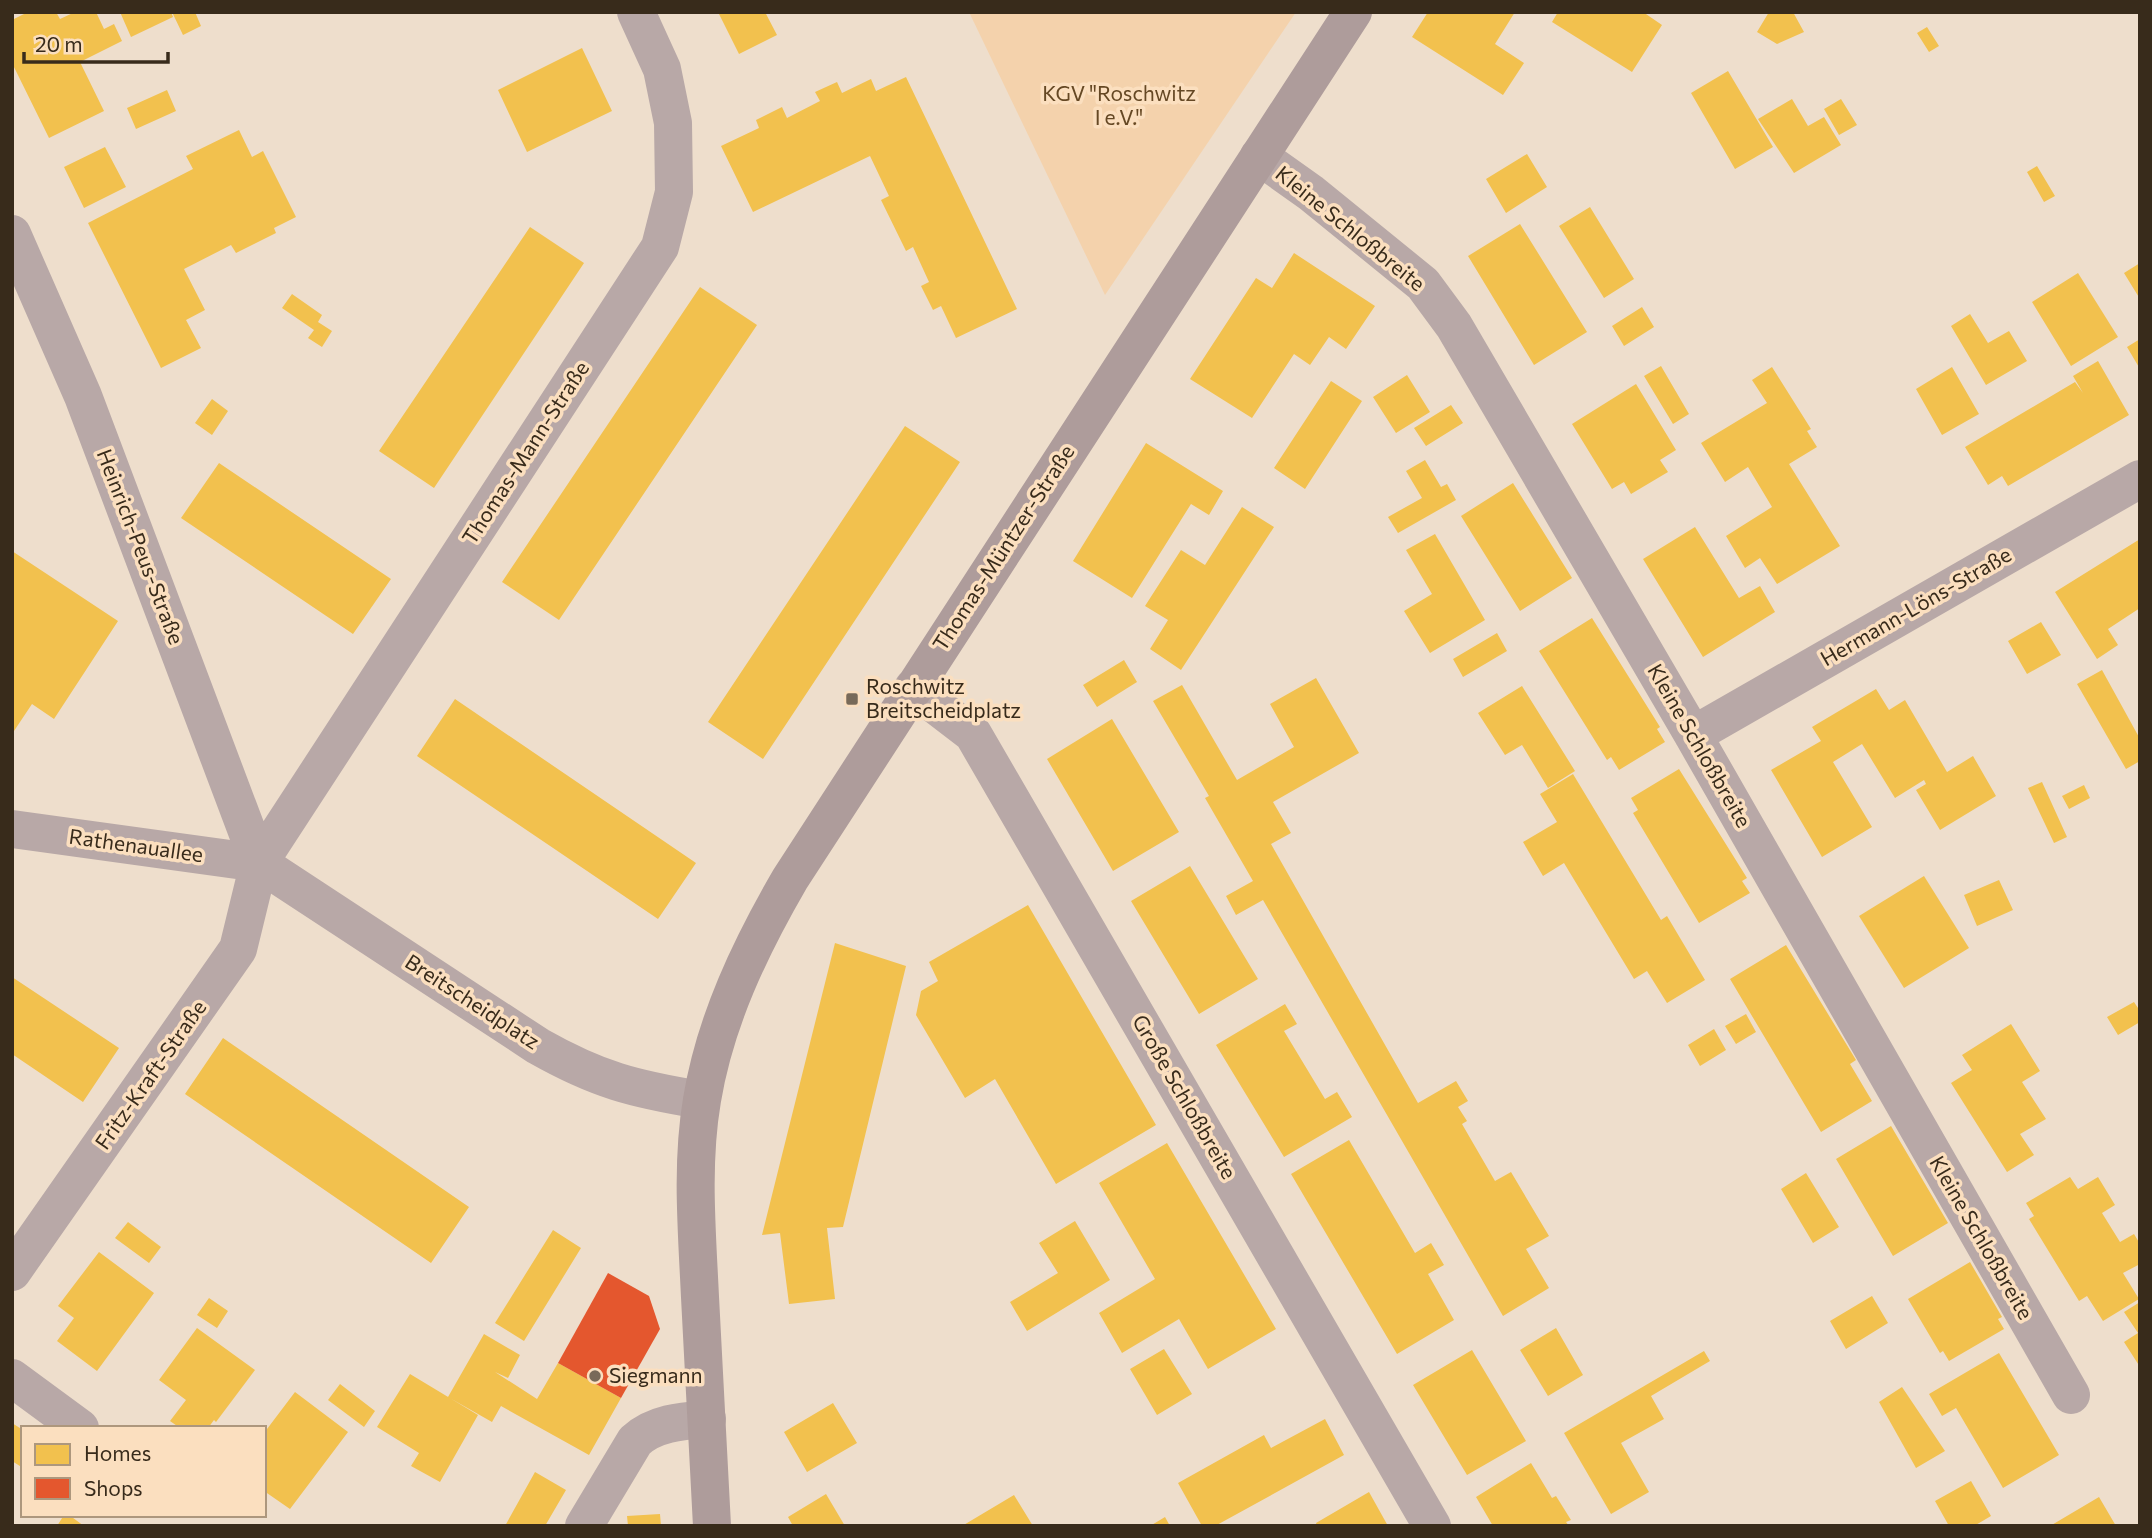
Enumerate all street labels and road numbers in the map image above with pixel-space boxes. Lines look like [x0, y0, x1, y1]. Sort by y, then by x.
street label: Kleine Schloßbreite [1271, 160, 1431, 296]
street label: Thomas-Mann-Straße [456, 356, 593, 548]
street label: Thomas-Müntzer-Straße [927, 439, 1079, 655]
street label: Heinrich-Peus-Straße [93, 445, 190, 648]
street label: Hermann-Löns-Straße [1815, 541, 2015, 671]
street label: Kleine Schloßbreite [1643, 659, 1757, 831]
street label: Rathenauallee [67, 823, 205, 866]
street label: Breitscheidplatz [401, 948, 545, 1053]
street label: Fritz-Kraft-Straße [89, 995, 211, 1153]
street label: Große Schloßbreite [1128, 1010, 1242, 1183]
street label: Kleine Schloßbreite [1925, 1151, 2039, 1323]

